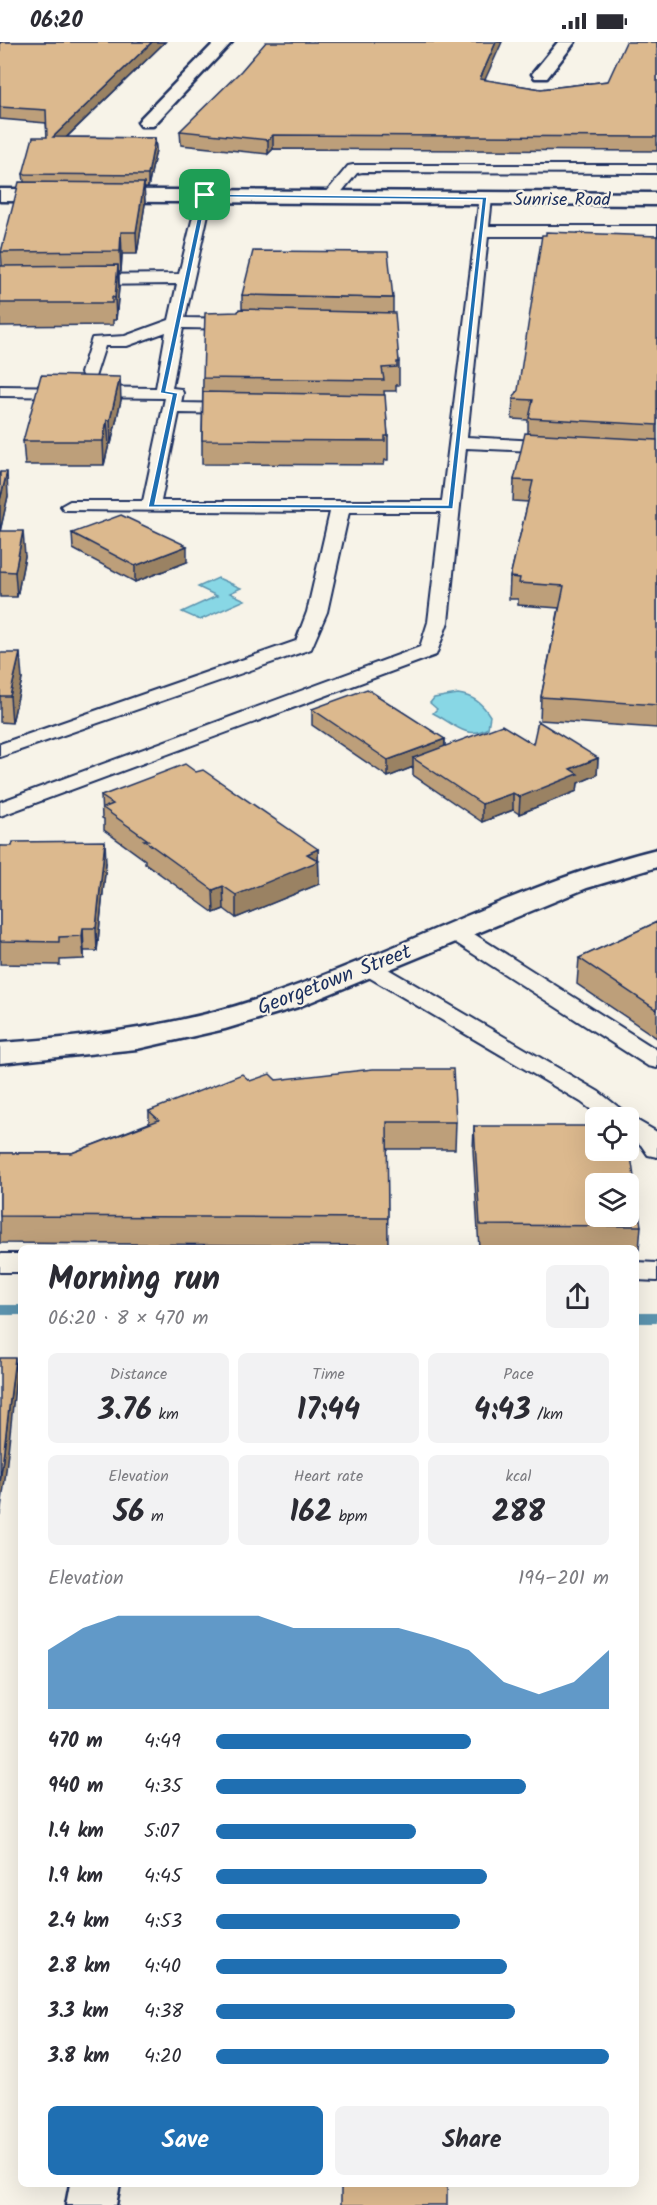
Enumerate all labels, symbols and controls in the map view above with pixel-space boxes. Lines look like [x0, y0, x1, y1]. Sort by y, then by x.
text: 06:20 [30, 4, 83, 39]
pin [179, 169, 230, 220]
icon: arrive [188, 178, 221, 211]
street label: Sunrise Road [513, 186, 612, 215]
street label: Georgetown Street [253, 936, 417, 1025]
map controls [585, 1107, 639, 1227]
button: locate [585, 1107, 639, 1161]
button: layers [585, 1173, 639, 1227]
text: Morning run [48, 1254, 220, 1307]
button: share [546, 1265, 609, 1328]
text: 06:20 · 8 × 470 m [48, 1303, 208, 1335]
text: Distance [110, 1362, 167, 1387]
text: Time [312, 1362, 345, 1387]
text: Pace [503, 1362, 534, 1387]
text: 3.76 [98, 1387, 152, 1435]
text: 17:44 [297, 1387, 360, 1435]
text: 4:43 [474, 1387, 531, 1435]
text: km [152, 1402, 179, 1427]
text: /km [531, 1402, 563, 1427]
text: Elevation [108, 1464, 169, 1489]
text: Heart rate [294, 1464, 363, 1489]
text: kcal [505, 1464, 532, 1489]
text: 56 [113, 1489, 145, 1537]
text: 162 [289, 1489, 332, 1537]
text: 288 [492, 1489, 545, 1537]
text: m [145, 1504, 164, 1529]
text: bpm [332, 1504, 368, 1529]
text: Elevation [48, 1563, 124, 1595]
text: 194–201 m [518, 1563, 609, 1595]
text: 470 m [48, 1726, 103, 1758]
text: 4:49 [144, 1726, 181, 1758]
text: 940 m [48, 1771, 103, 1803]
text: 4:35 [144, 1771, 182, 1803]
text: 1.4 km [48, 1816, 104, 1848]
text: 5:07 [144, 1816, 179, 1848]
text: 1.9 km [48, 1861, 103, 1893]
text: 4:45 [144, 1861, 182, 1893]
text: 2.4 km [48, 1906, 109, 1938]
text: 4:53 [144, 1906, 182, 1938]
text: 2.8 km [48, 1951, 110, 1983]
text: 4:40 [144, 1951, 181, 1983]
text: 3.3 km [48, 1996, 109, 2028]
text: 4:38 [144, 1996, 183, 2028]
text: 3.8 km [48, 2041, 109, 2073]
text: 4:20 [144, 2041, 182, 2073]
button: Save [48, 2106, 323, 2175]
button: Share [335, 2106, 609, 2175]

